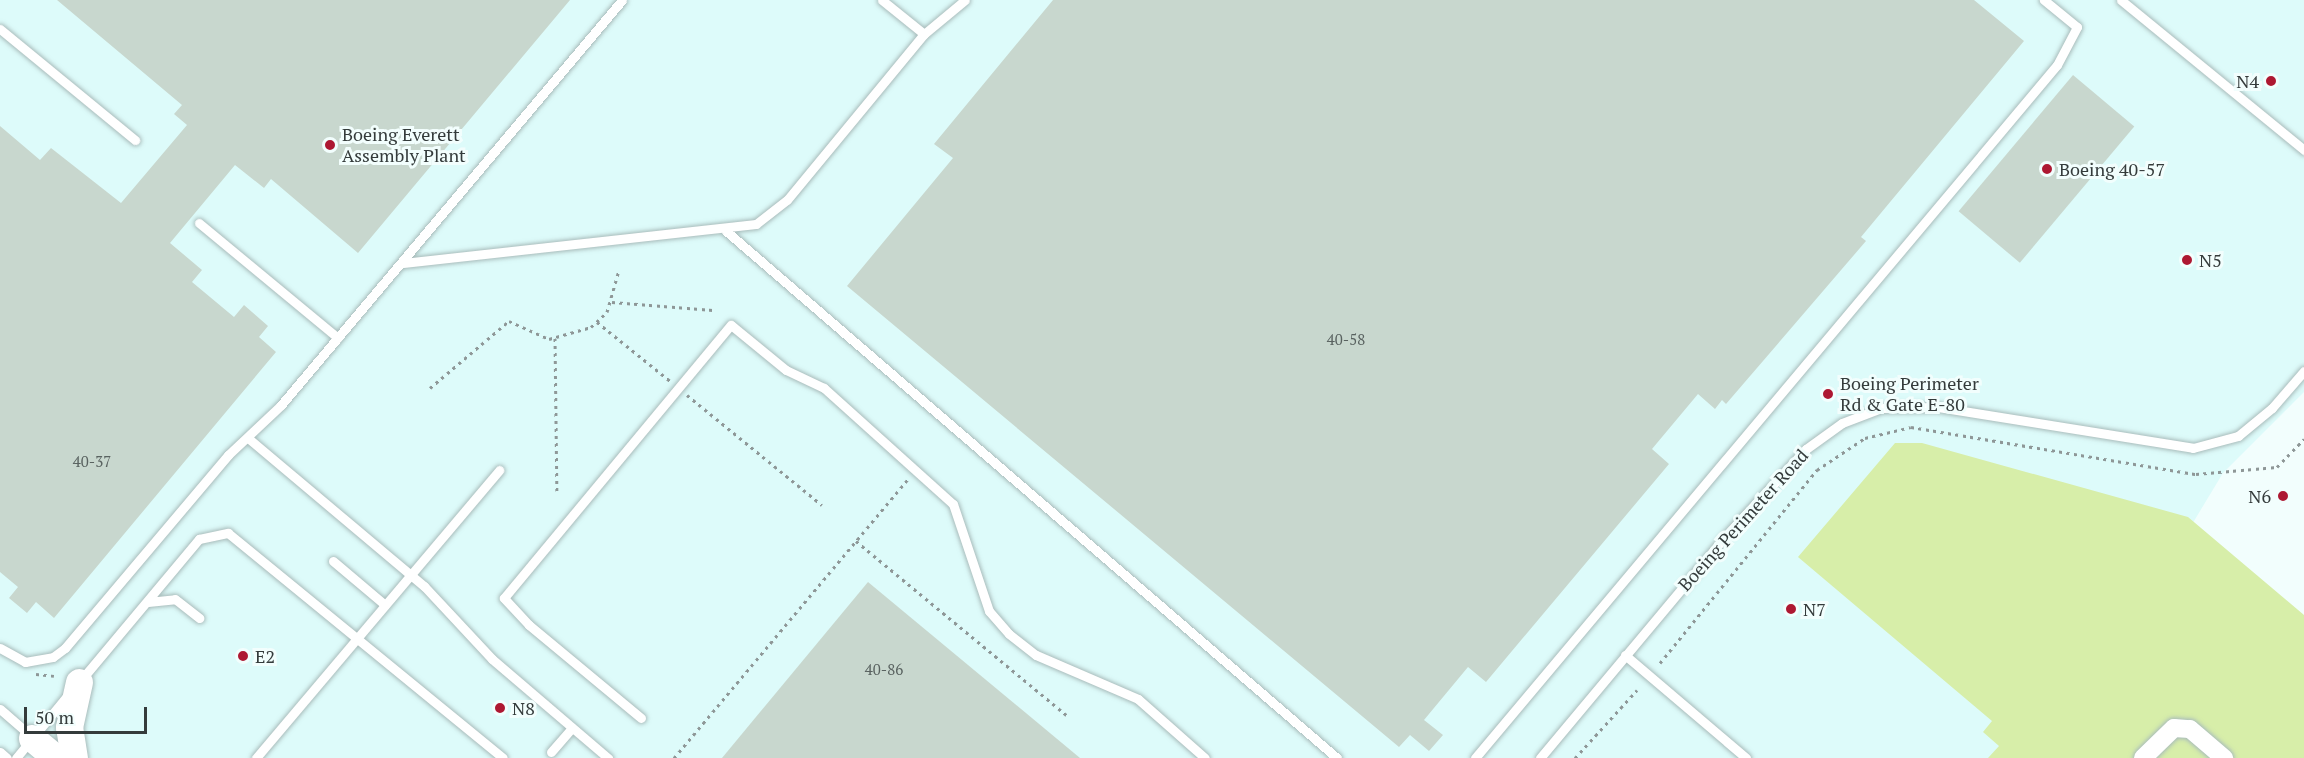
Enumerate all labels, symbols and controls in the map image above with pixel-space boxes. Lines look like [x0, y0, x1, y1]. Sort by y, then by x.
place label: N4 [2236, 70, 2259, 92]
marker: N4 [2264, 74, 2278, 88]
place label: Boeing Everett Assembly Plant [342, 124, 466, 166]
marker: Boeing Everett Assembly Plant [323, 138, 337, 152]
place label: Boeing 40-57 [2059, 158, 2165, 180]
marker: Boeing 40-57 [2040, 162, 2054, 176]
place label: N5 [2199, 249, 2222, 271]
marker: N5 [2180, 253, 2194, 267]
house number: 40-58 [1327, 331, 1365, 349]
place label: Boeing Perimeter Rd & Gate E-80 [1840, 373, 1979, 416]
marker: Boeing Perimeter Rd & Gate E-80 [1821, 387, 1835, 401]
street label: Boeing Perimeter Road [1674, 445, 1812, 595]
house number: 40-37 [73, 453, 111, 471]
place label: N6 [2248, 485, 2271, 507]
marker: N6 [2276, 489, 2290, 503]
place label: N7 [1803, 598, 1826, 620]
marker: N7 [1784, 602, 1798, 616]
place label: E2 [255, 645, 275, 667]
marker: E2 [236, 649, 250, 663]
house number: 40-86 [865, 661, 903, 679]
scale bar [27, 695, 150, 733]
place label: N8 [512, 697, 535, 719]
marker: N8 [493, 701, 507, 715]
text: 50 m [35, 705, 74, 729]

